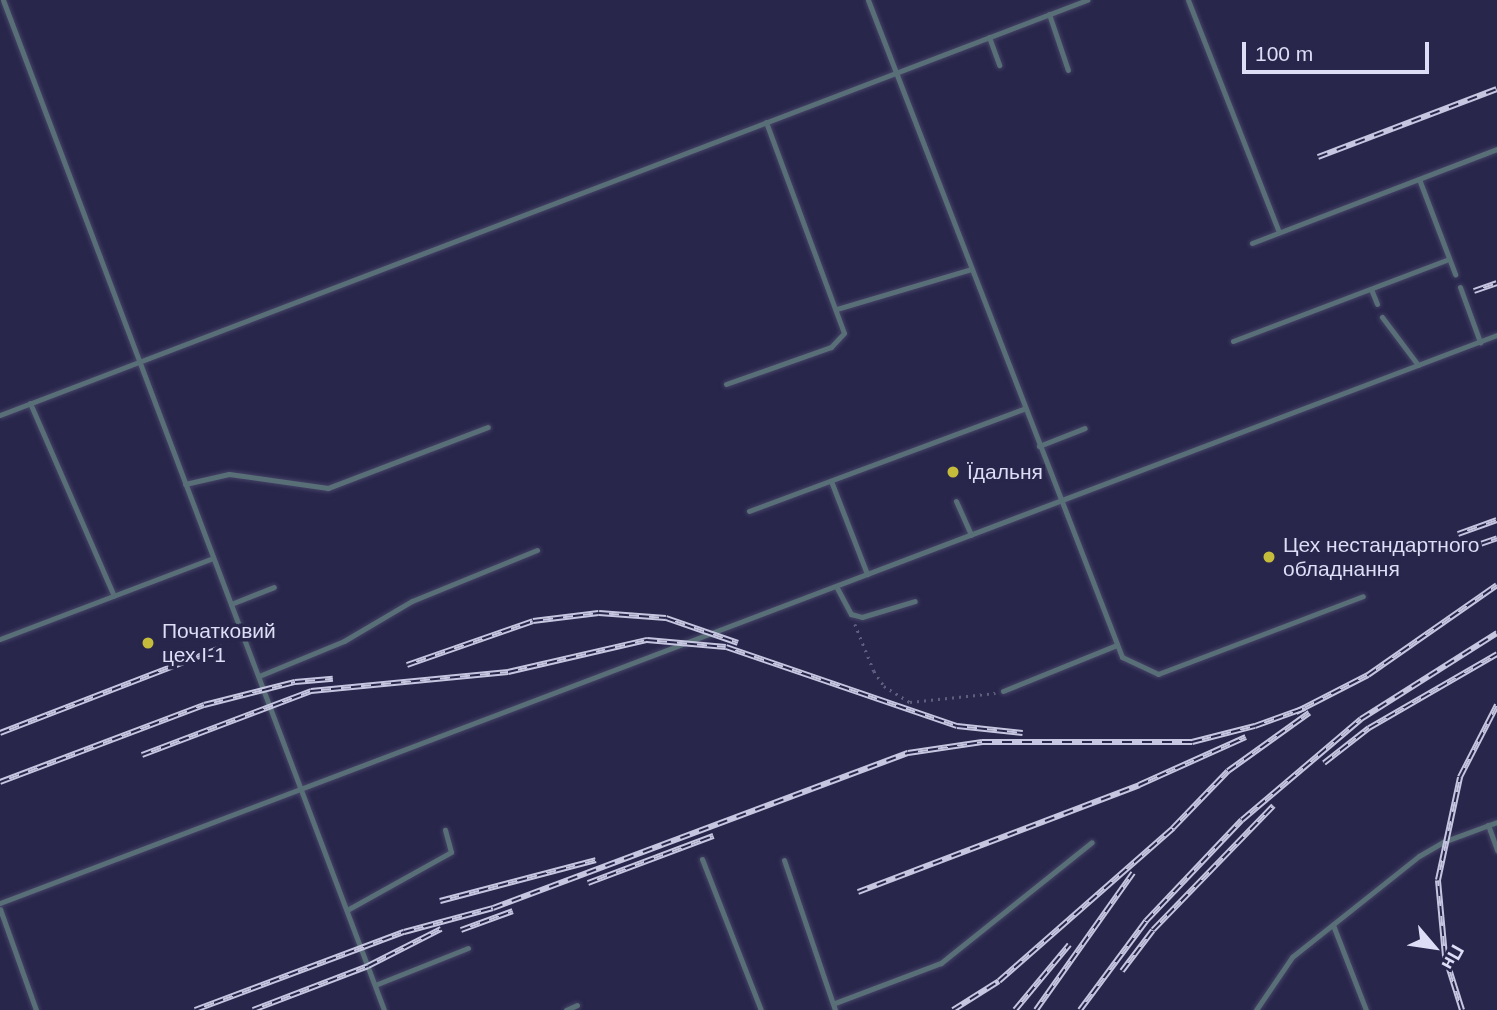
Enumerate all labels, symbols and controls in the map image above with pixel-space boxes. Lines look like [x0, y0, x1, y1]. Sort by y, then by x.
scale bar [1245, 28, 1432, 72]
text: 100 m [1255, 42, 1313, 65]
place label: Їдальня [967, 459, 1043, 485]
marker: Їдальня [945, 464, 961, 480]
place label: Цех нестандартного обладнання [1283, 532, 1479, 582]
marker: Цех нестандартного обладнання [1261, 549, 1277, 565]
place label: Початковий цех І-1 [162, 618, 276, 668]
marker: Початковий цех І-1 [140, 635, 156, 651]
north arrow [1399, 912, 1469, 982]
text: Пн [1438, 941, 1468, 974]

